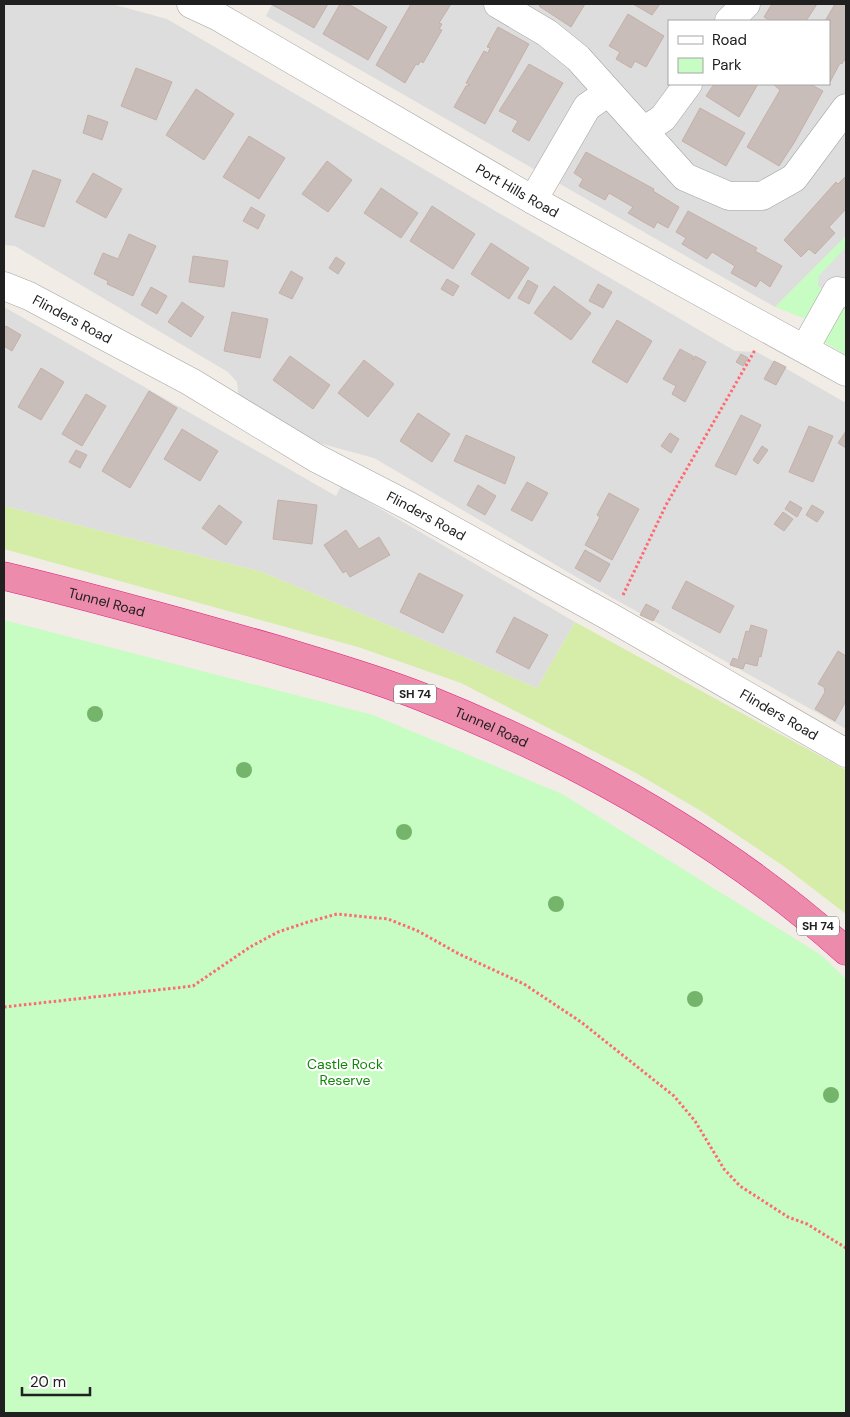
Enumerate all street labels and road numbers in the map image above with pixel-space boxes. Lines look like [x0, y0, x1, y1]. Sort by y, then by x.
street label: Port Hills Road [472, 160, 562, 221]
street label: Flinders Road [30, 291, 115, 347]
street label: Flinders Road [384, 487, 469, 545]
street label: Tunnel Road [66, 583, 147, 621]
road number: SH 74 [394, 684, 436, 704]
street label: Flinders Road [737, 685, 821, 744]
street label: Tunnel Road [452, 703, 531, 751]
road number: SH 74 [797, 916, 839, 936]

